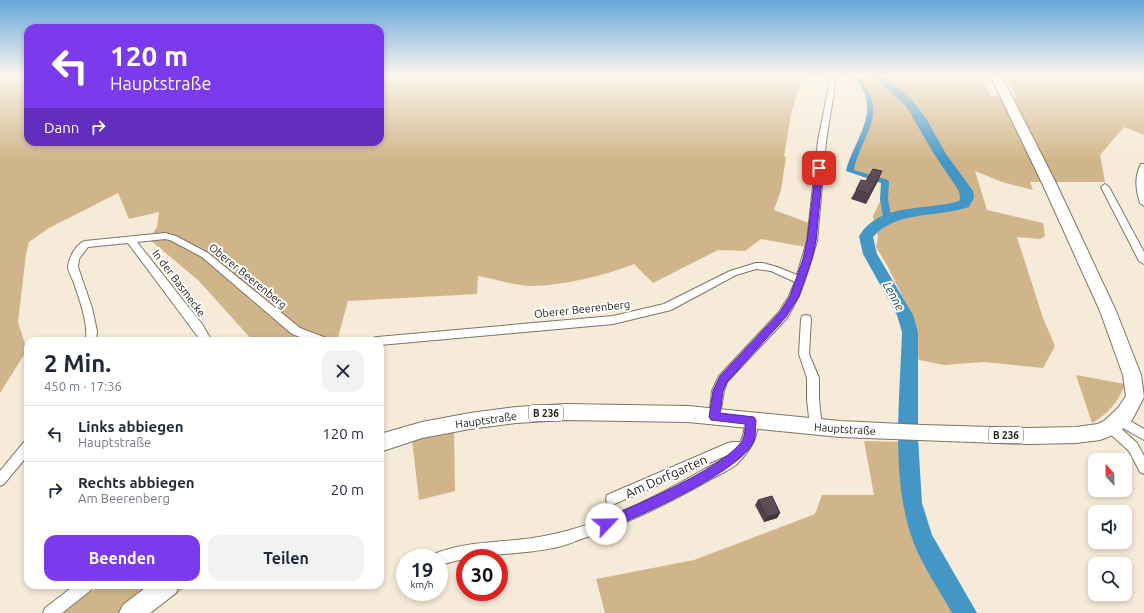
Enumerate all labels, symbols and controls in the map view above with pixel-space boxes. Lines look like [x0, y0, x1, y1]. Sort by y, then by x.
icon: left [44, 40, 96, 92]
text: 120 m [110, 40, 188, 71]
text: Hauptstraße [110, 73, 211, 93]
icon: right [87, 116, 109, 138]
text: Dann [44, 119, 79, 136]
pin [802, 151, 836, 185]
icon: arrive [808, 157, 830, 179]
street label: Oberer Beerenberg [207, 241, 289, 311]
street label: In der Basmecke [150, 247, 208, 319]
water label: Lenne [881, 279, 907, 313]
street label: Oberer Beerenberg [533, 298, 631, 320]
text: 2 Min. [44, 350, 111, 377]
button: close [322, 350, 364, 392]
text: 450 m · 17:36 [44, 379, 122, 393]
road number: B 236 [529, 405, 563, 421]
street label: Hauptstraße [454, 410, 518, 430]
text: Links abbiegen [78, 418, 183, 435]
street label: Hauptstraße [814, 421, 876, 437]
icon: left [44, 423, 66, 445]
text: 120 m [322, 425, 364, 442]
road number: B 236 [989, 427, 1023, 443]
text: Hauptstraße [78, 435, 151, 449]
street label: Am Dorfgarten [623, 452, 709, 500]
north arrow [1088, 453, 1132, 497]
map controls [1088, 453, 1132, 601]
text: Rechts abbiegen [78, 474, 195, 491]
icon: right [44, 479, 66, 501]
text: 20 m [331, 481, 364, 498]
text: Am Beerenberg [78, 491, 170, 505]
position arrow [585, 503, 627, 545]
button: sound [1088, 505, 1132, 549]
button: Beenden [44, 535, 200, 581]
button: Teilen [208, 535, 364, 581]
speed limit sign: 30 [456, 549, 508, 601]
button: search [1088, 557, 1132, 601]
text: 19 [411, 558, 433, 581]
text: km/h [410, 579, 434, 590]

